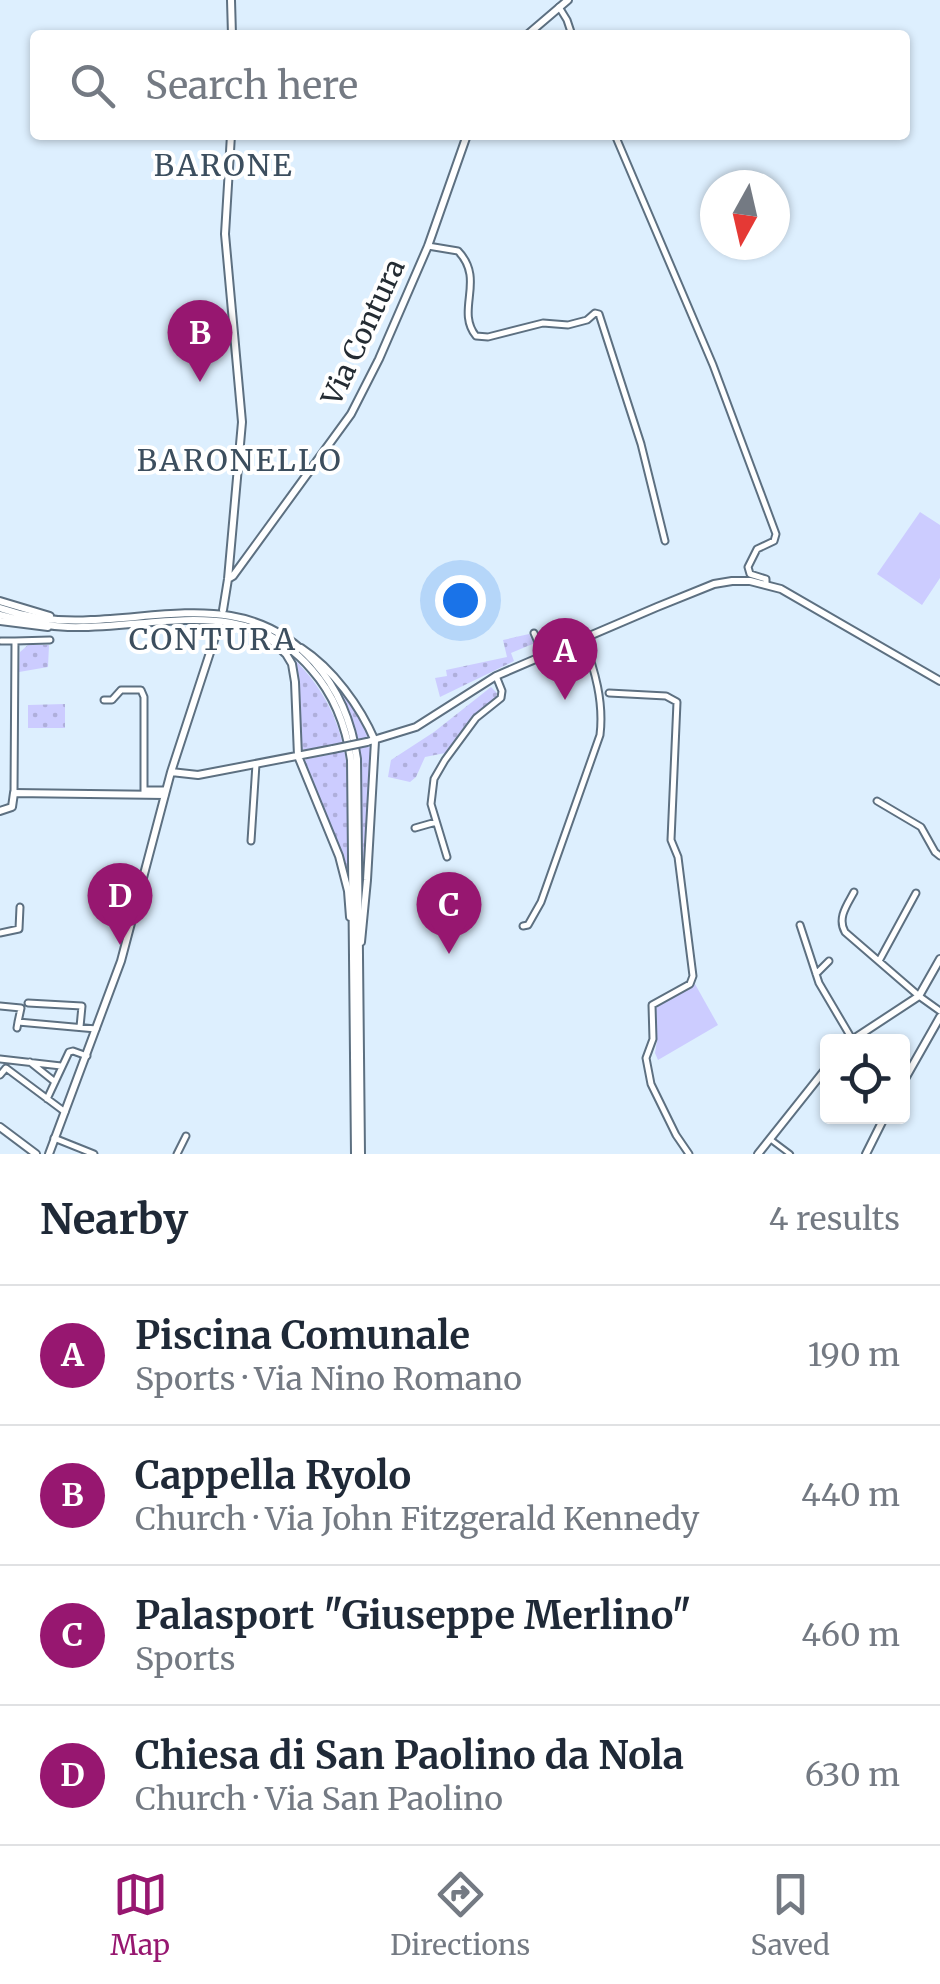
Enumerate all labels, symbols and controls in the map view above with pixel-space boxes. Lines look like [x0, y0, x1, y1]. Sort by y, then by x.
search box [30, 30, 910, 140]
icon: search [65, 58, 120, 113]
text: Search here [145, 62, 358, 109]
district label: BARONE [154, 146, 294, 184]
north arrow [700, 170, 790, 260]
street label: Via Contura [313, 253, 413, 412]
pin: B [168, 300, 232, 382]
district label: BARONELLO [137, 441, 343, 479]
your location [435, 575, 486, 626]
pin: A [532, 618, 598, 700]
district label: CONTURA [129, 620, 297, 658]
pin: D [88, 862, 152, 945]
pin: C [416, 872, 482, 954]
map controls [820, 1034, 910, 1124]
button: locate [820, 1034, 910, 1124]
text: Nearby [40, 1193, 188, 1245]
text: 4 results [769, 1199, 900, 1239]
text: Piscina Comunale [135, 1312, 470, 1359]
text: A [61, 1335, 84, 1375]
text: 190 m [808, 1335, 900, 1375]
text: Sports · Via Nino Romano [135, 1359, 522, 1399]
text: Cappella Ryolo [135, 1452, 411, 1499]
text: B [61, 1475, 84, 1515]
text: 440 m [801, 1475, 900, 1515]
text: Church · Via John Fitzgerald Kennedy [135, 1499, 699, 1539]
text: Palasport "Giuseppe Merlino" [135, 1592, 691, 1639]
text: C [62, 1615, 83, 1655]
text: 460 m [801, 1615, 900, 1655]
text: Sports [135, 1639, 235, 1679]
text: Chiesa di San Paolino da Nola [135, 1732, 684, 1779]
text: D [60, 1755, 85, 1795]
text: 630 m [805, 1755, 900, 1795]
text: Church · Via San Paolino [135, 1779, 503, 1819]
tab: Map [110, 1867, 170, 1963]
tab: Directions [390, 1867, 530, 1963]
tab: Saved [750, 1867, 830, 1963]

